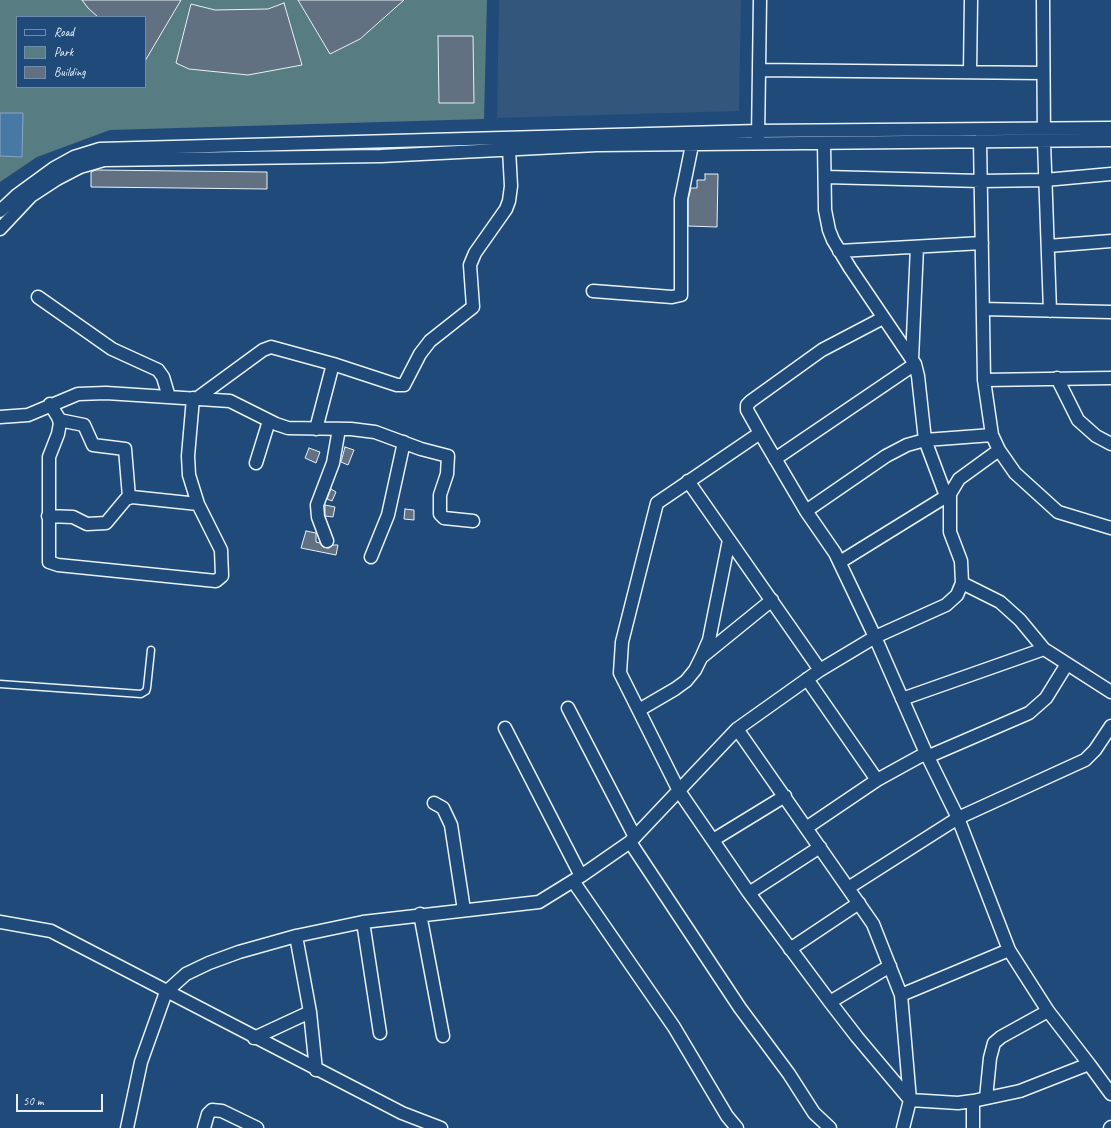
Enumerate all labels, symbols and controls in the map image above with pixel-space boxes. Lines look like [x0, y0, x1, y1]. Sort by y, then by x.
legend [16, 16, 146, 88]
text: Road [54, 24, 74, 40]
text: Park [54, 44, 73, 60]
text: Building [54, 64, 86, 80]
scale bar [18, 1086, 105, 1112]
text: 50 m [23, 1093, 43, 1109]

